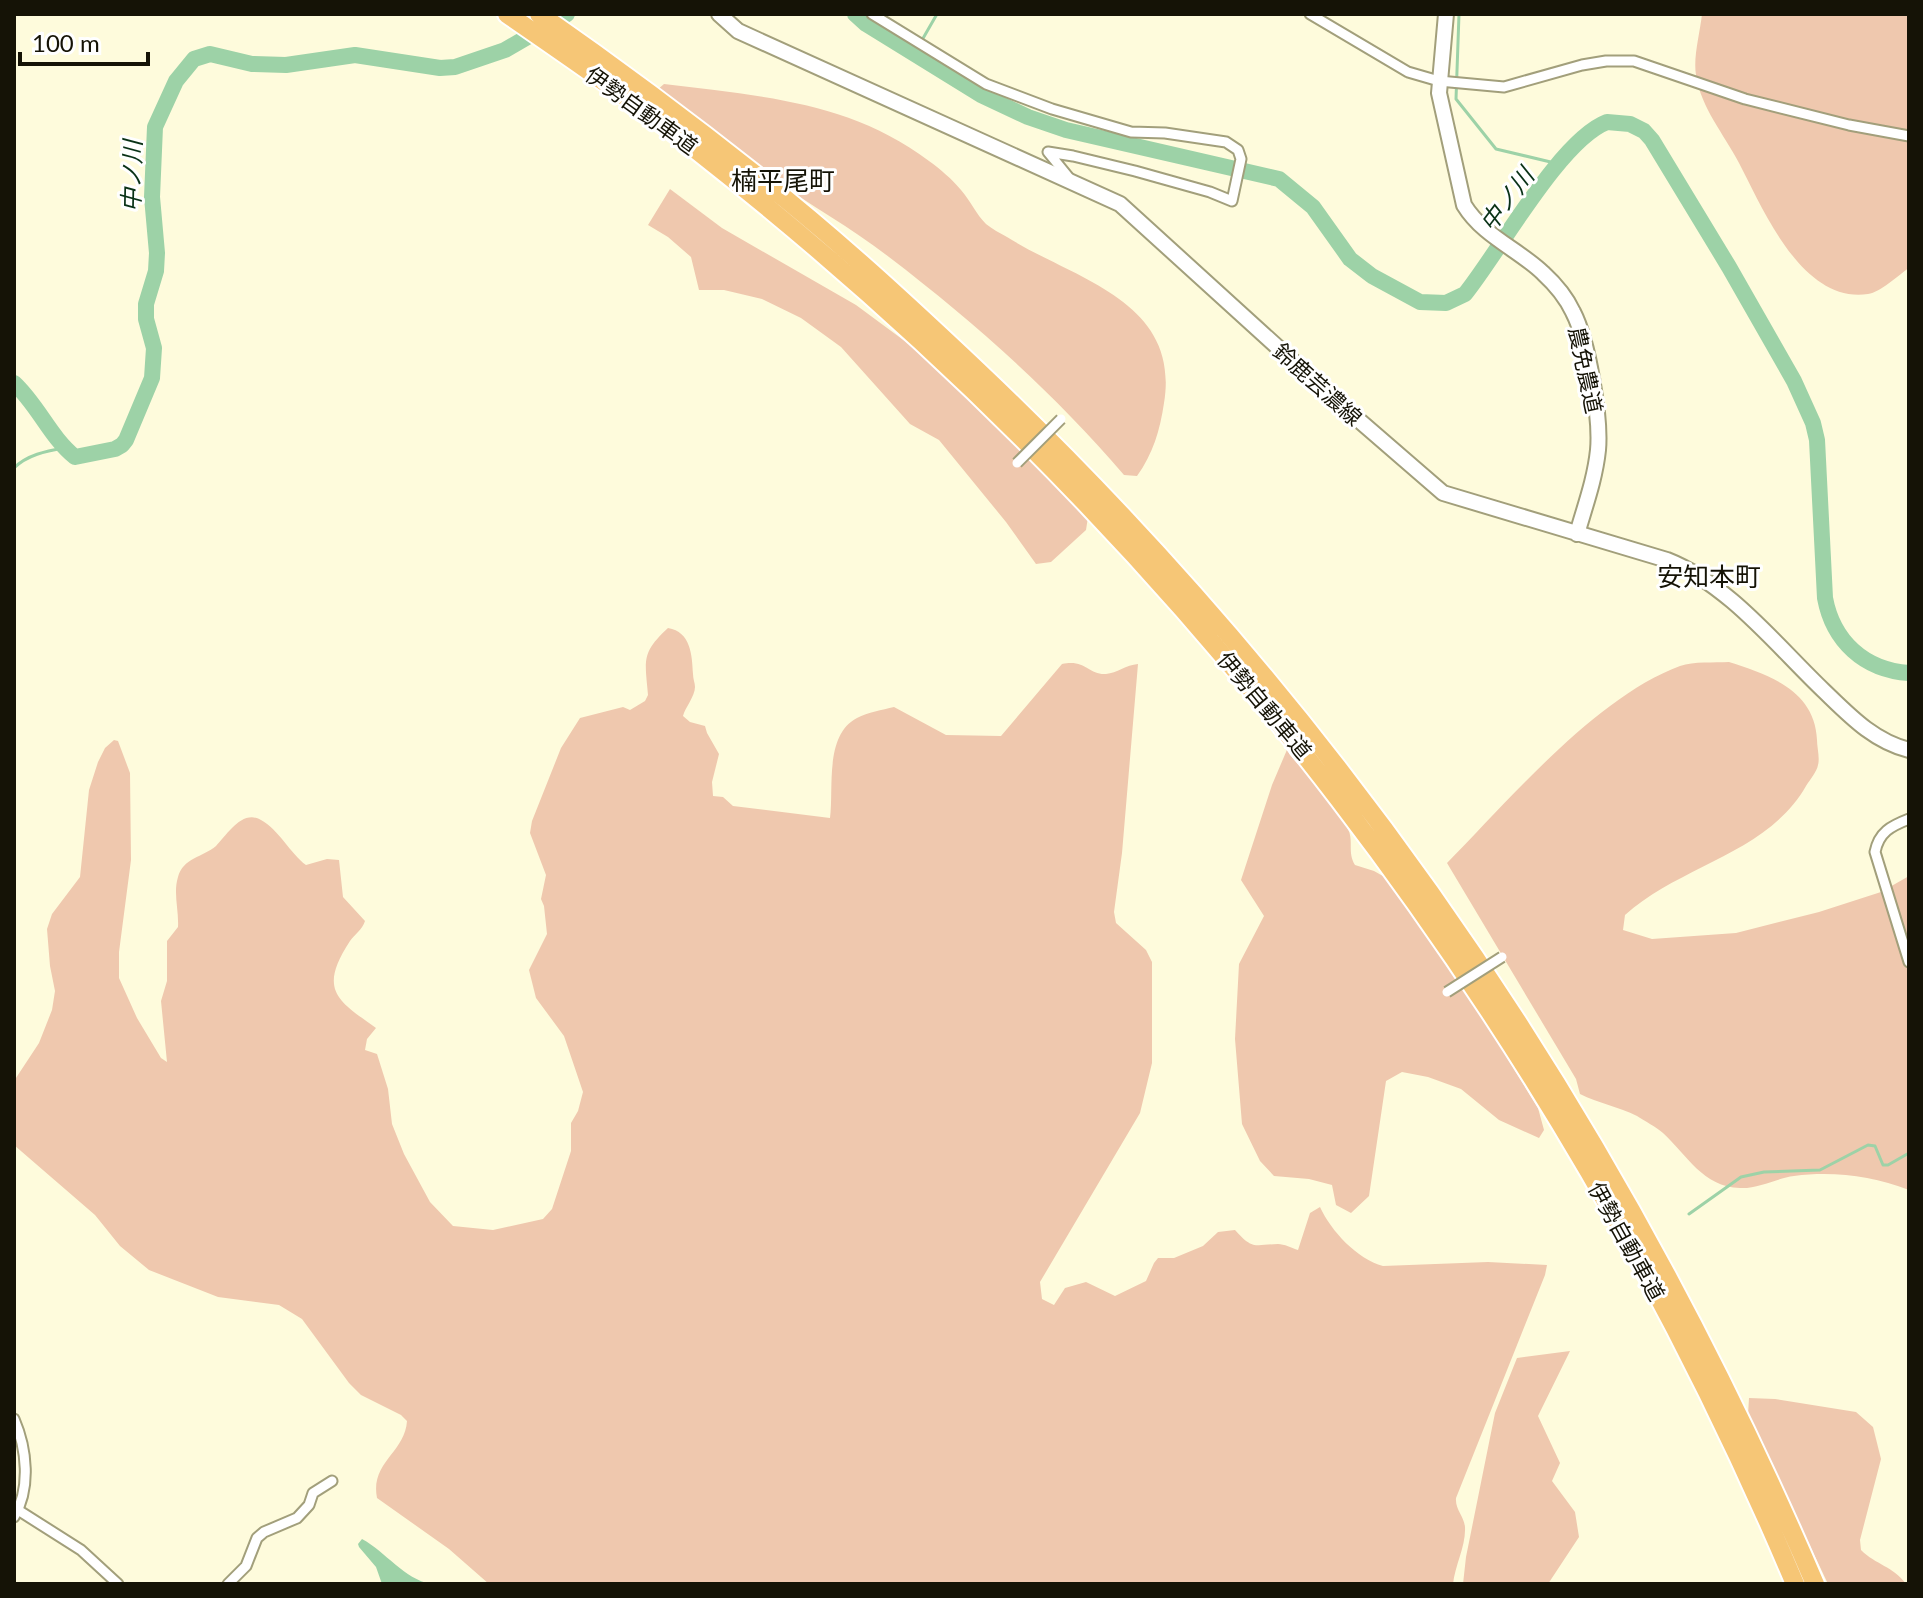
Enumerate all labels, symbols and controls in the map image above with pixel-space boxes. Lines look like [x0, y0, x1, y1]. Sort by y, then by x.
scale bar [20, 16, 148, 66]
text: 100 m [32, 28, 100, 57]
street label: 伊勢自動車道 [581, 60, 703, 160]
water label: 中ノ川 [116, 137, 146, 212]
water label: 中ノ川 [1473, 159, 1541, 236]
district label: 楠平尾町 [731, 164, 835, 196]
street label: 農免農道 [1564, 324, 1608, 416]
street label: 鈴鹿芸濃線 [1268, 337, 1368, 431]
district label: 安知本町 [1657, 560, 1761, 592]
street label: 伊勢自動車道 [1212, 646, 1318, 764]
street label: 伊勢自動車道 [1583, 1177, 1671, 1305]

